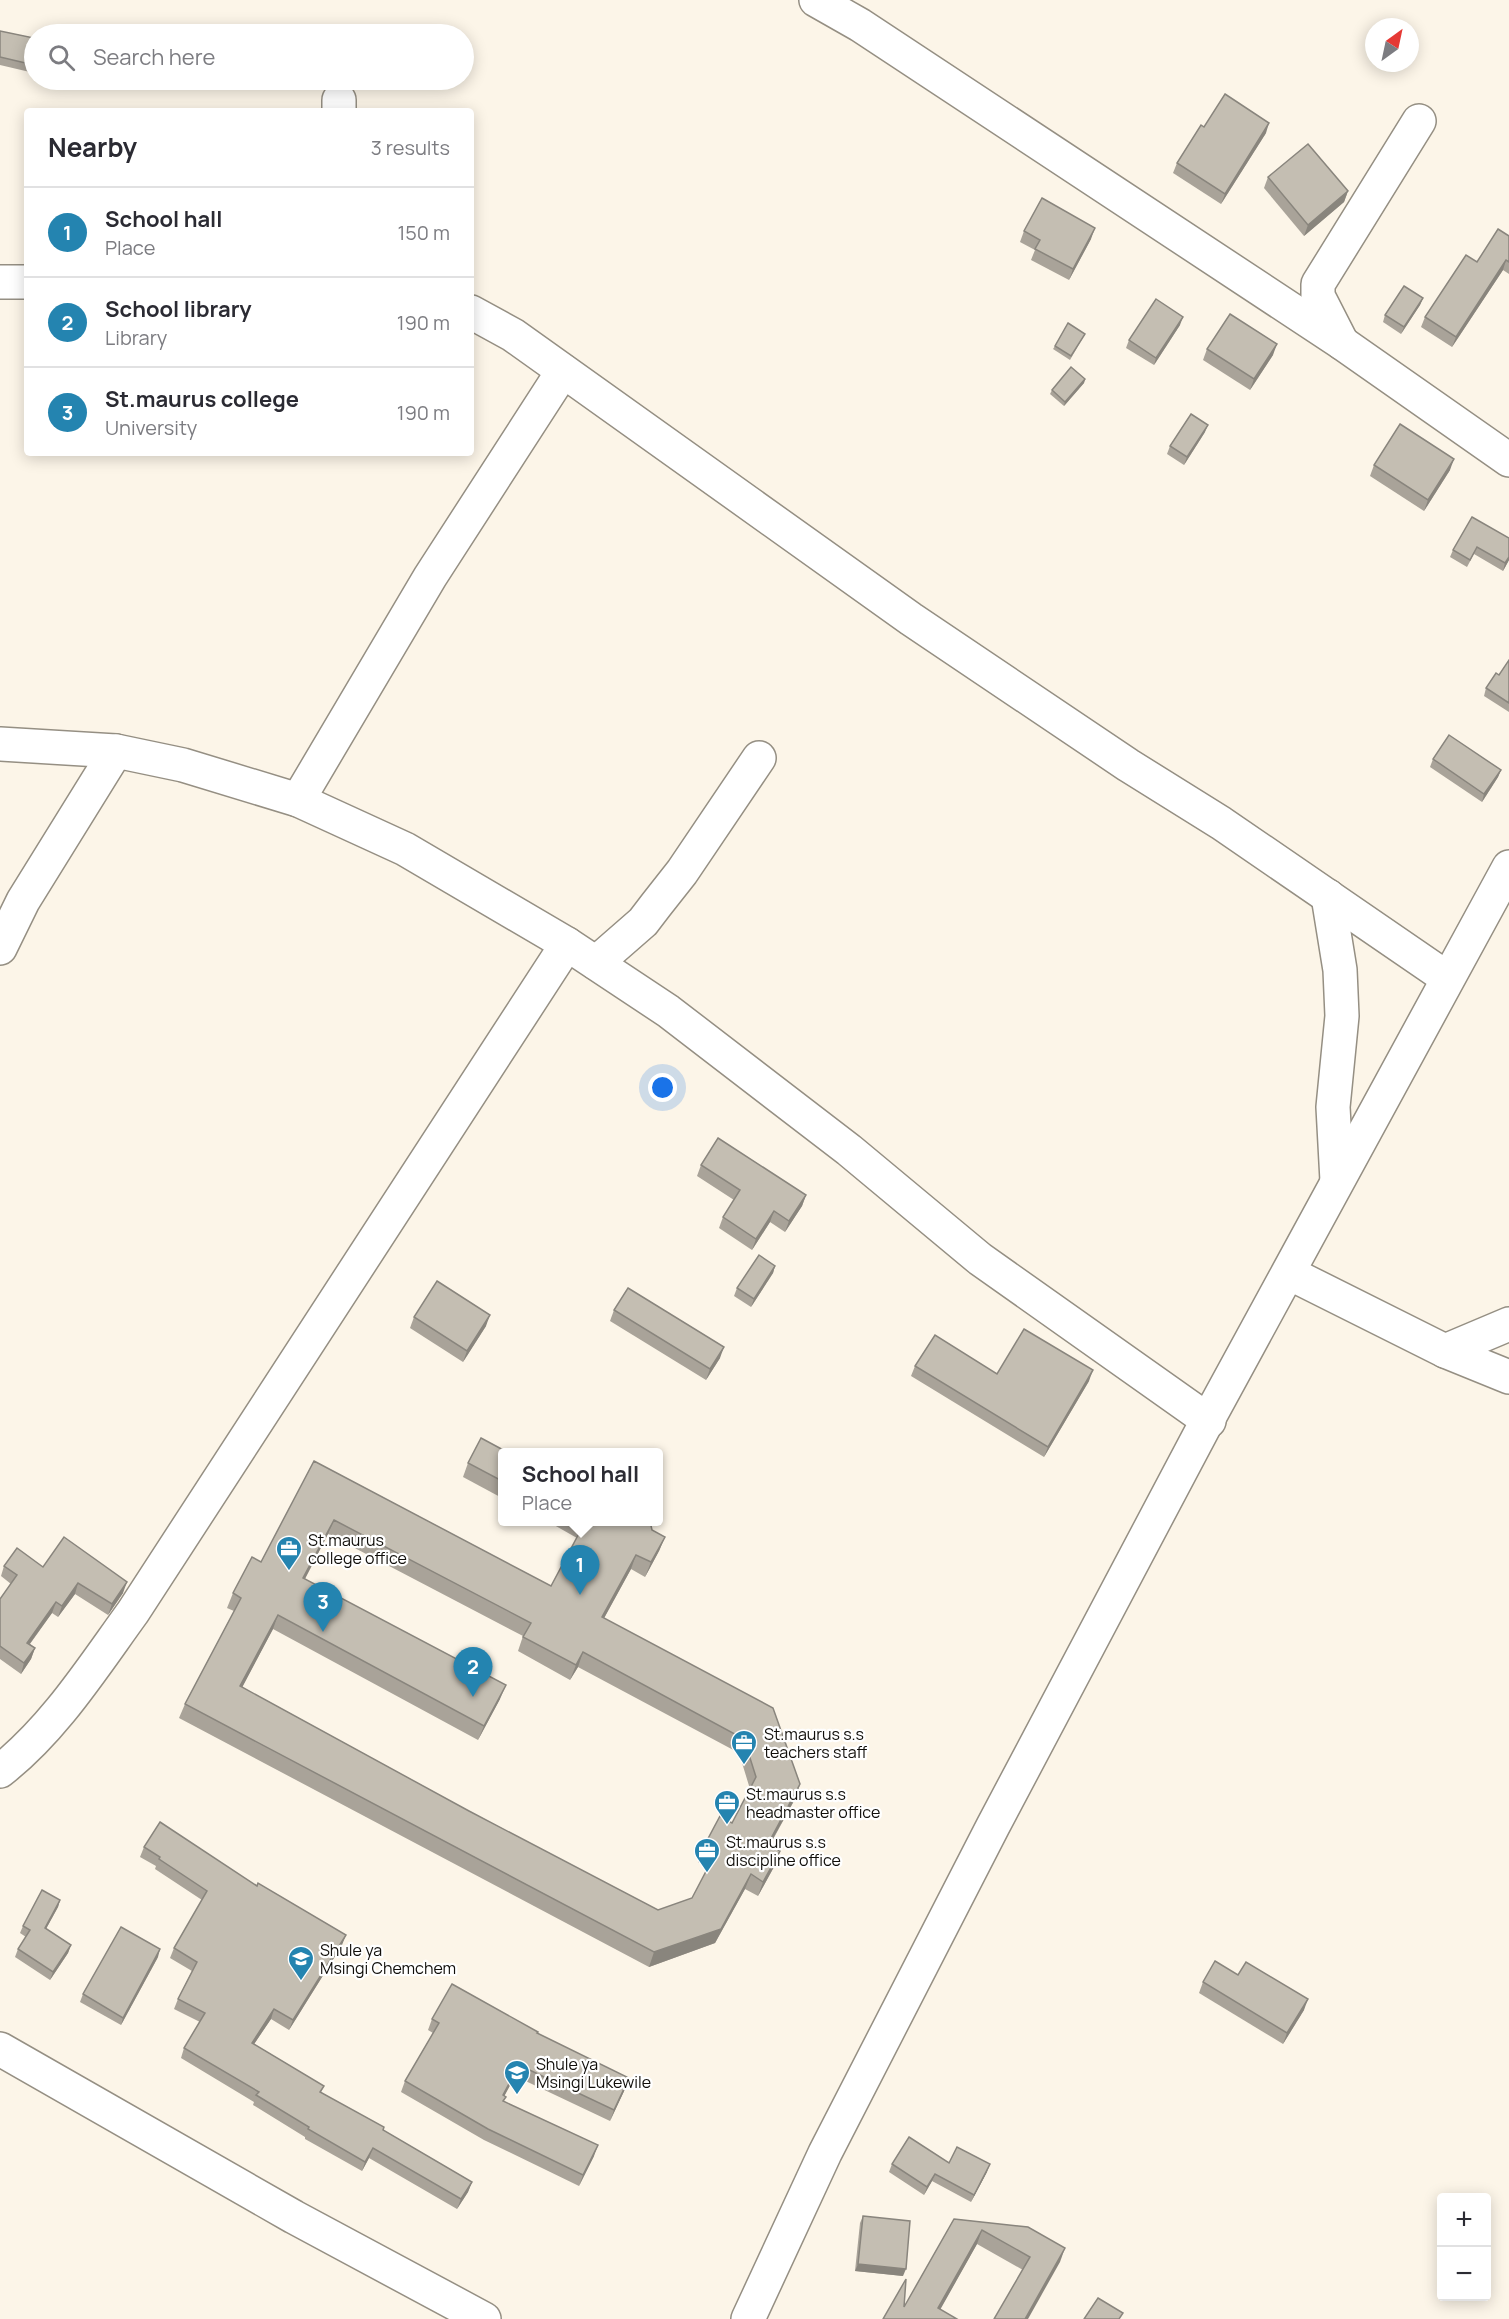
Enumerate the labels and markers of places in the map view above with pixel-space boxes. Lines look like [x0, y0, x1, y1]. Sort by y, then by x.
place label: St.maurus college office [308, 1529, 407, 1569]
office icon: St.maurus college office [274, 1534, 304, 1572]
pin: 1 [560, 1546, 600, 1595]
pin: 3 [304, 1582, 342, 1632]
pin: 2 [454, 1648, 492, 1697]
place label: St.maurus s.s teachers staff [764, 1723, 868, 1763]
office icon: St.maurus s.s teachers staff [729, 1728, 759, 1766]
place label: St.maurus s.s headmaster office [746, 1783, 880, 1823]
office icon: St.maurus s.s headmaster office [712, 1788, 742, 1826]
place label: St.maurus s.s discipline office [726, 1831, 841, 1871]
office icon: St.maurus s.s discipline office [692, 1836, 722, 1874]
place label: Shule ya Msingi Chemchem [320, 1939, 456, 1979]
school or university icon: Shule ya Msingi Chemchem [286, 1944, 316, 1982]
place label: Shule ya Msingi Lukewile [536, 2053, 651, 2093]
school or university icon: Shule ya Msingi Lukewile [502, 2058, 532, 2096]

